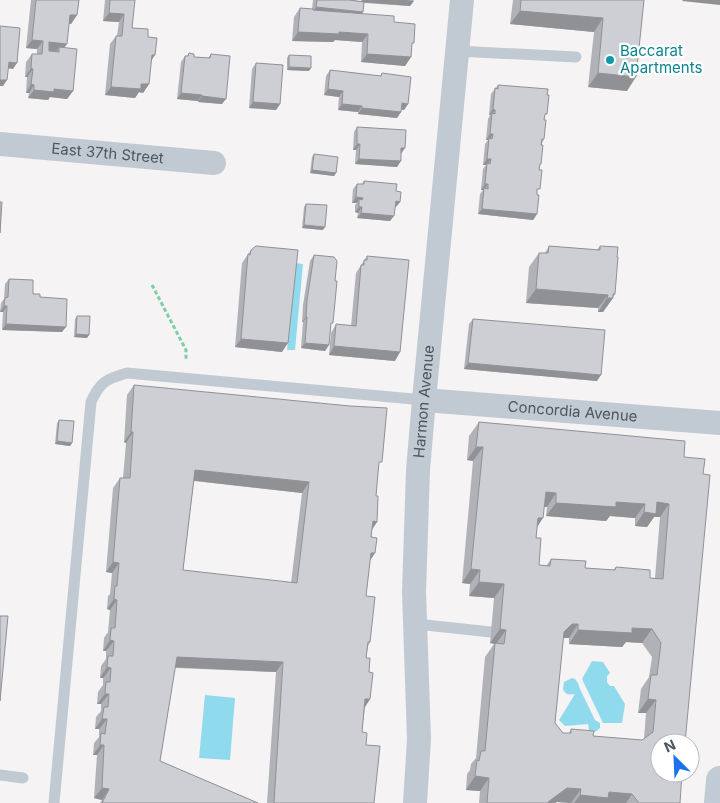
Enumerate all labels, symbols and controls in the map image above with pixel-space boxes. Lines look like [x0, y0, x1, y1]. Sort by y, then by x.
place label: Baccarat Apartments [620, 41, 702, 77]
marker: Baccarat Apartments [604, 54, 616, 66]
street label: East 37th Street [51, 139, 165, 168]
street label: Harmon Avenue [409, 344, 438, 459]
street label: Concordia Avenue [507, 397, 638, 426]
north arrow [650, 733, 700, 783]
text: N [661, 736, 678, 756]

